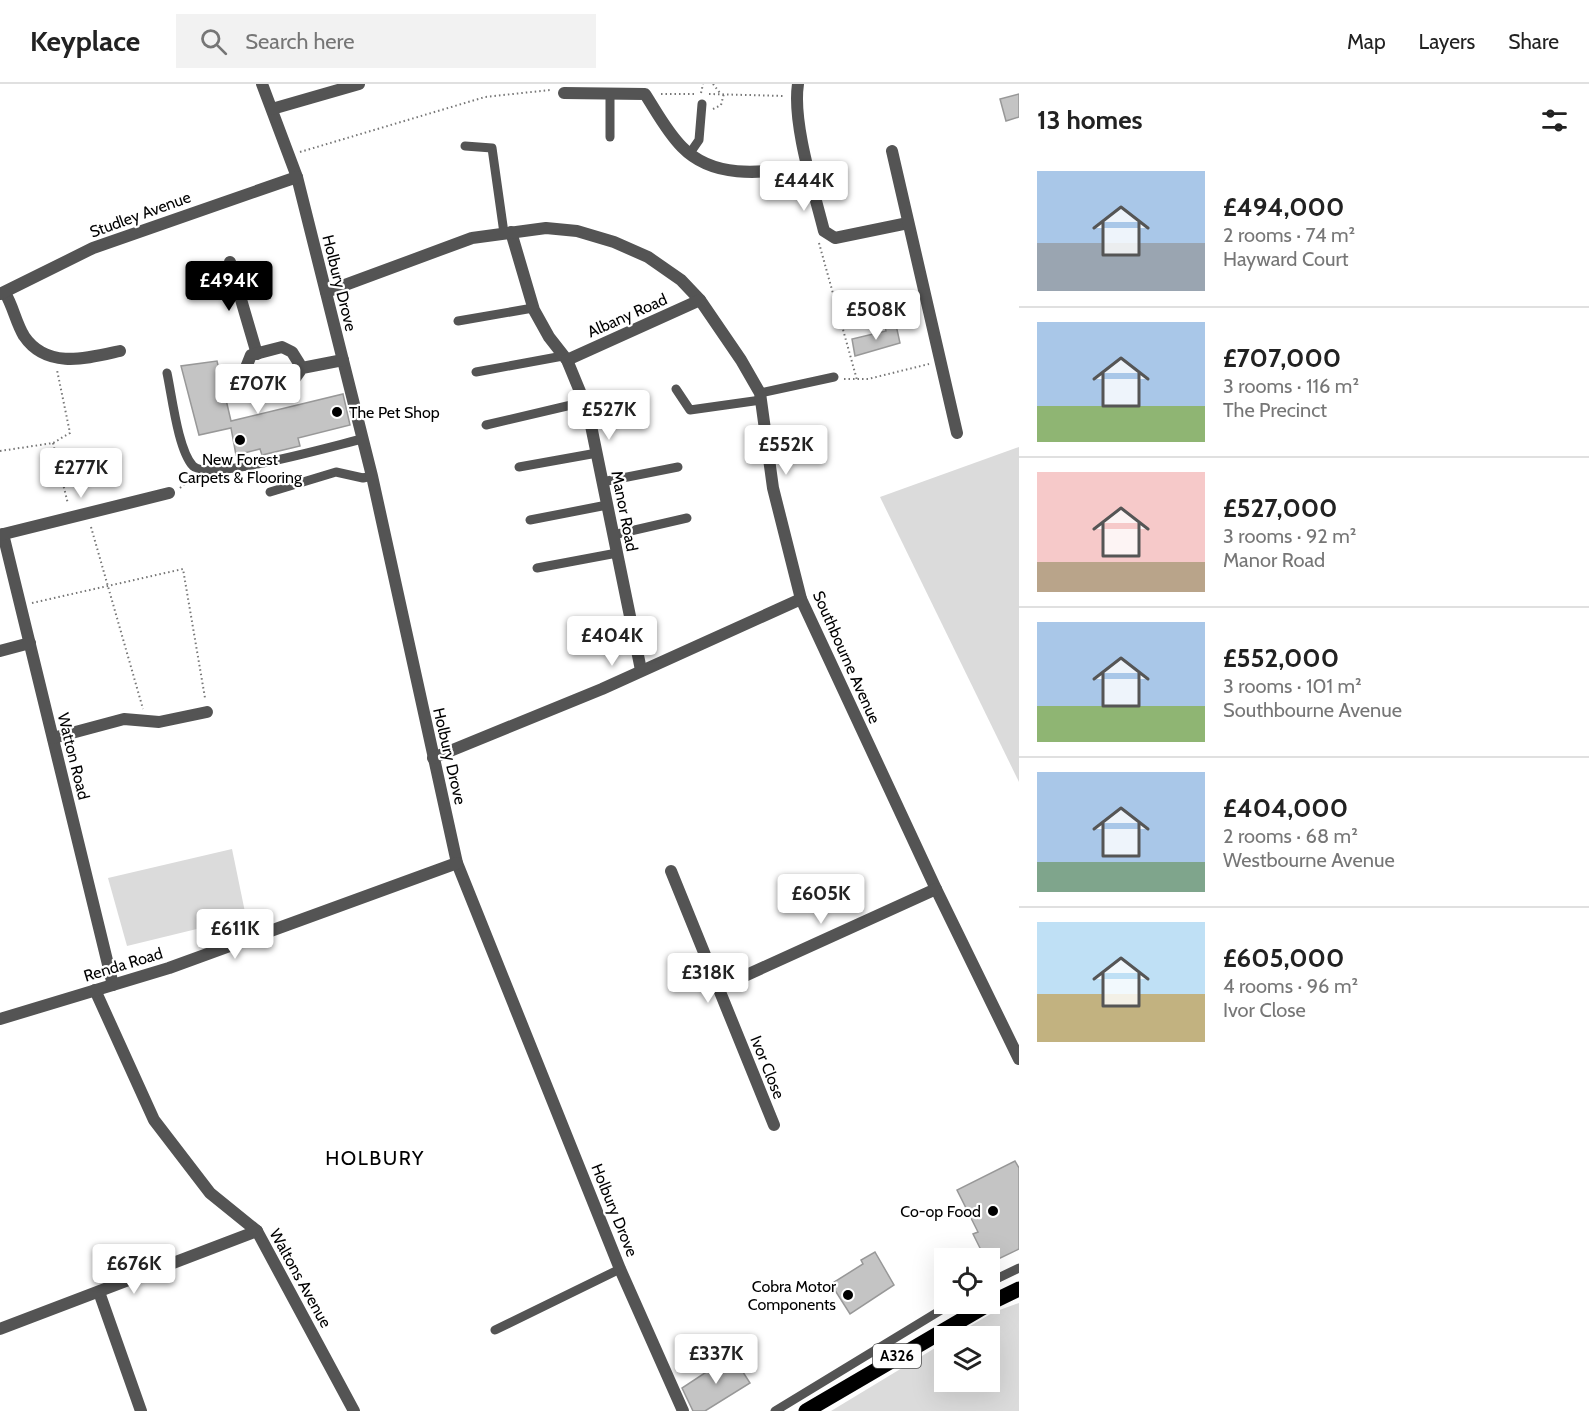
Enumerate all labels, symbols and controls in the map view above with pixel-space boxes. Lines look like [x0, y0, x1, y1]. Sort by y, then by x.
search box [176, 14, 596, 68]
text: Keyplace [30, 24, 140, 58]
icon: search [197, 25, 230, 58]
text: Search here [245, 28, 355, 55]
text: Map [1347, 29, 1386, 54]
text: Layers [1419, 29, 1475, 54]
text: Share [1508, 29, 1559, 54]
text: 13 homes [1037, 104, 1143, 136]
icon: filters [1538, 104, 1571, 137]
pin: £444K [762, 161, 846, 212]
text: £444K [774, 168, 834, 192]
street label: Studley Avenue [87, 187, 193, 242]
text: £494,000 [1223, 191, 1344, 223]
icon: home [1085, 195, 1157, 267]
text: 2 rooms · 74 m² [1223, 223, 1355, 247]
street label: Holbury Drove [318, 233, 361, 333]
text: Hayward Court [1223, 247, 1348, 271]
pin: £494K [187, 261, 271, 312]
text: £494K [199, 268, 259, 292]
street label: Albany Road [584, 289, 670, 341]
pin: £508K [834, 290, 918, 341]
text: £508K [846, 297, 906, 321]
text: £707,000 [1223, 342, 1341, 374]
icon: home [1085, 346, 1157, 418]
pin: £707K [216, 364, 300, 415]
text: £707K [229, 371, 287, 395]
text: 3 rooms · 116 m² [1223, 374, 1359, 398]
pin: £527K [567, 390, 651, 441]
text: £527K [582, 397, 636, 421]
text: The Precinct [1223, 398, 1327, 422]
place label: The Pet Shop [349, 403, 440, 422]
marker: The Pet Shop [330, 405, 344, 419]
pin: £552K [744, 425, 828, 476]
text: £552K [759, 432, 814, 456]
marker: New Forest Carpets & Flooring [233, 433, 247, 447]
pin: £277K [39, 448, 123, 499]
place label: New Forest Carpets & Flooring [178, 450, 303, 487]
text: £277K [54, 455, 108, 479]
street label: Manor Road [607, 469, 642, 553]
text: £527,000 [1223, 492, 1337, 524]
icon: home [1085, 496, 1157, 568]
text: 3 rooms · 92 m² [1223, 524, 1356, 548]
text: Manor Road [1223, 548, 1325, 572]
street label: Southbourne Avenue [809, 588, 884, 726]
pin: £404K [570, 616, 654, 667]
text: £404K [581, 623, 643, 647]
text: £552,000 [1223, 642, 1339, 674]
icon: home [1085, 646, 1157, 718]
text: 3 rooms · 101 m² [1223, 674, 1362, 698]
text: Southbourne Avenue [1223, 698, 1402, 722]
street label: Holbury Drove [429, 706, 470, 806]
street label: Watton Road [54, 711, 93, 801]
text: £404,000 [1223, 792, 1348, 824]
icon: home [1085, 796, 1157, 868]
text: 2 rooms · 68 m² [1223, 824, 1358, 848]
text: Westbourne Avenue [1223, 848, 1395, 872]
pin: £605K [779, 874, 863, 925]
text: £605K [791, 881, 851, 905]
pin: £611K [193, 909, 277, 960]
text: £611K [211, 916, 259, 940]
text: £605,000 [1223, 942, 1344, 974]
street label: Renda Road [81, 944, 165, 985]
icon: home [1085, 946, 1157, 1018]
pin: £318K [666, 953, 750, 1004]
text: £318K [681, 960, 735, 984]
text: 4 rooms · 96 m² [1223, 974, 1358, 998]
text: Ivor Close [1223, 998, 1306, 1022]
street label: Ivor Close [746, 1033, 789, 1101]
district label: HOLBURY [325, 1146, 425, 1170]
street label: Holbury Drove [587, 1161, 642, 1259]
place label: Co-op Food [900, 1202, 981, 1221]
marker: Co-op Food [986, 1204, 1000, 1218]
street label: Waltons Avenue [266, 1226, 336, 1331]
pin: £676K [92, 1244, 176, 1295]
map controls [934, 1248, 1000, 1392]
button: locate [934, 1248, 1000, 1314]
text: £676K [106, 1251, 162, 1275]
place label: Cobra Motor Components [748, 1277, 837, 1314]
marker: Cobra Motor Components [841, 1288, 855, 1302]
button: layers [934, 1326, 1000, 1392]
pin: £337K [674, 1334, 758, 1385]
text: £337K [689, 1341, 743, 1365]
road number: A326 [873, 1344, 921, 1368]

